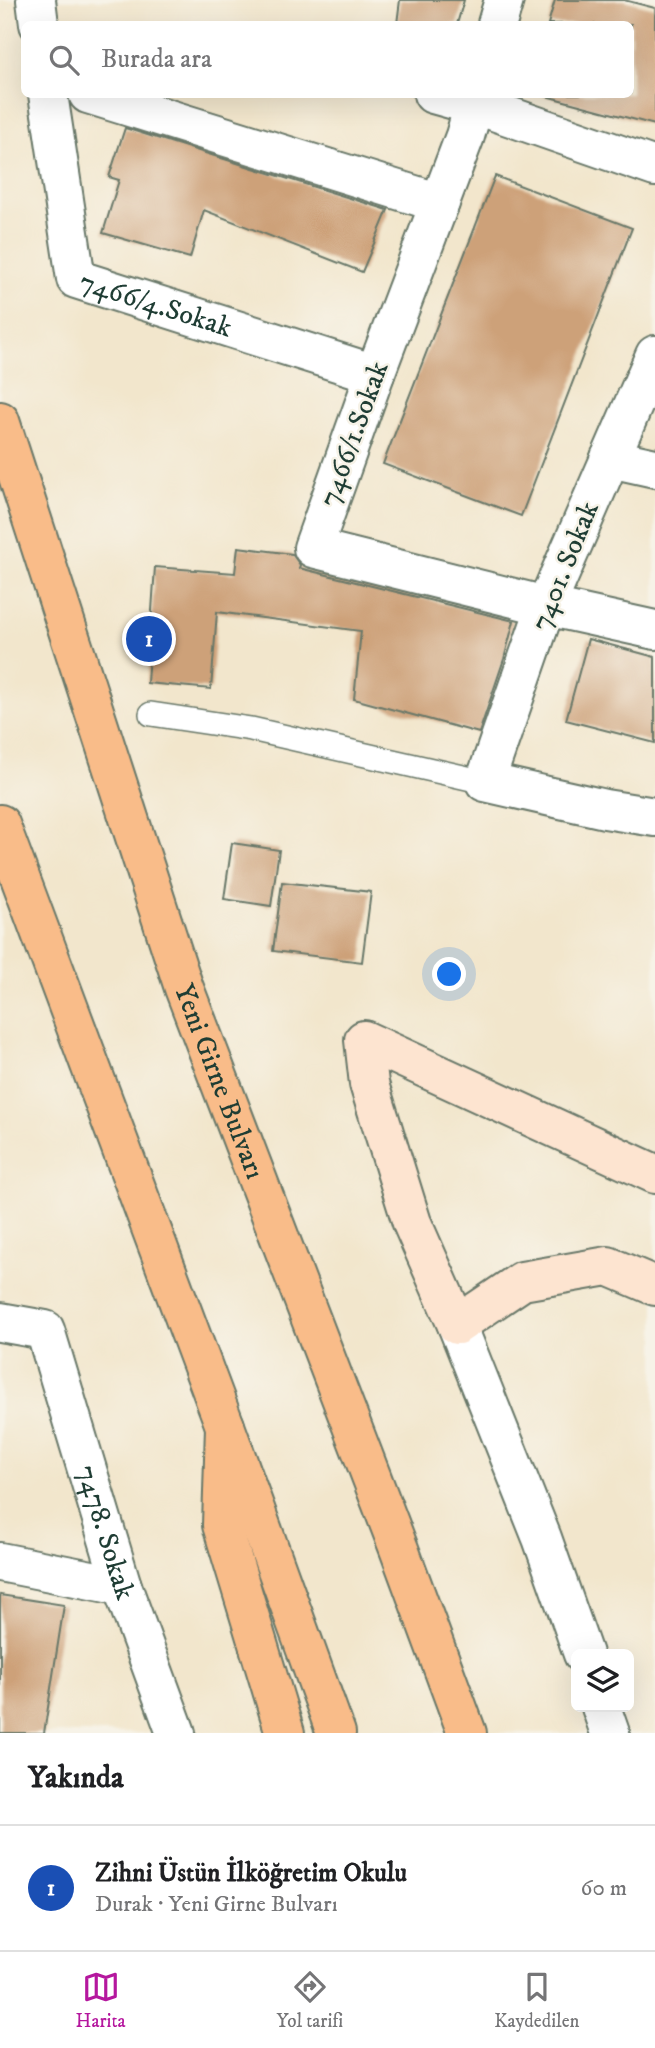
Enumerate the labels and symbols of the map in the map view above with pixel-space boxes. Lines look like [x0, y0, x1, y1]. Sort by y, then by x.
street label: 7466/4.Sokak [75, 264, 237, 345]
street label: 7466/1.Sokak [312, 357, 396, 511]
street label: 7401. Sokak [523, 496, 607, 636]
pin: 1 [126, 613, 172, 665]
your location [432, 957, 466, 991]
street label: Yeni Girne Bulvarı [167, 979, 273, 1184]
street label: 7478. Sokak [69, 1461, 143, 1605]

